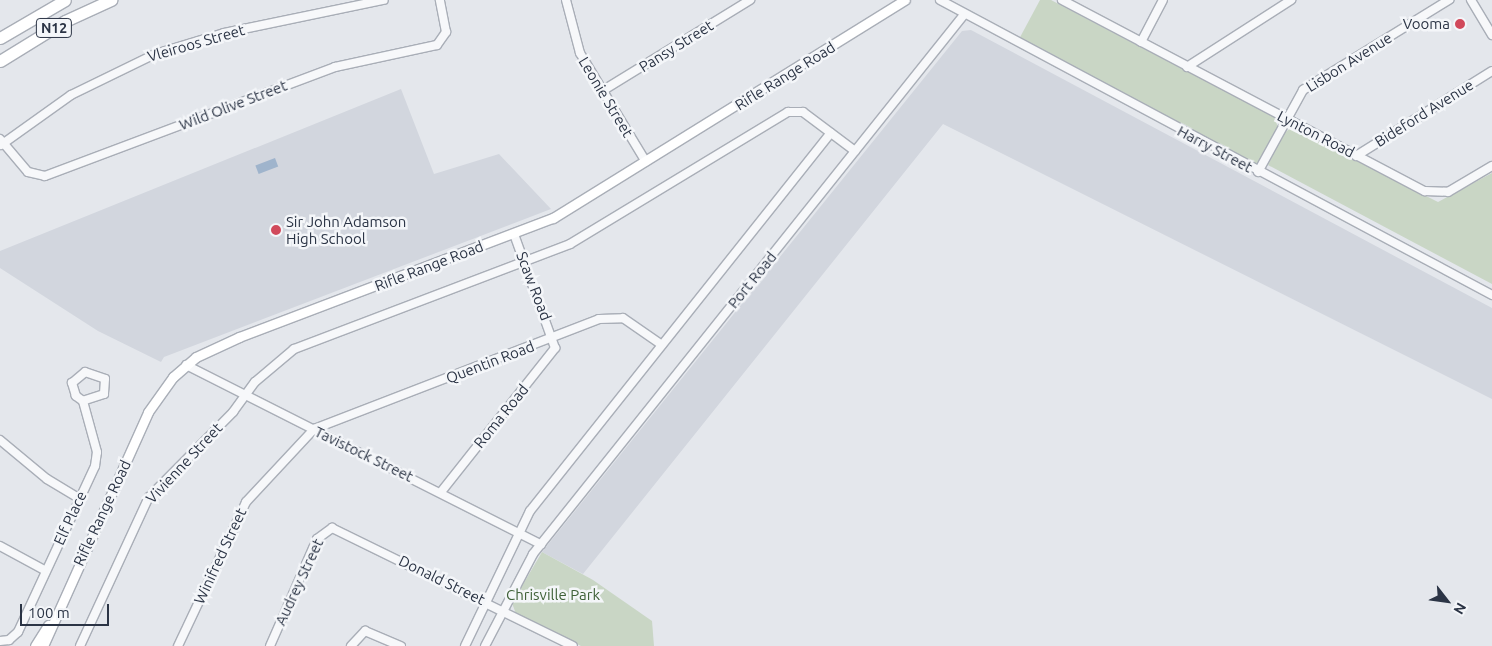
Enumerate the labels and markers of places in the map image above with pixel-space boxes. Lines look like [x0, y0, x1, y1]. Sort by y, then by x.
place label: Vooma [1403, 15, 1450, 33]
marker: Vooma [1454, 18, 1466, 30]
place label: Sir John Adamson High School [286, 212, 406, 247]
marker: Sir John Adamson High School [270, 224, 282, 236]

